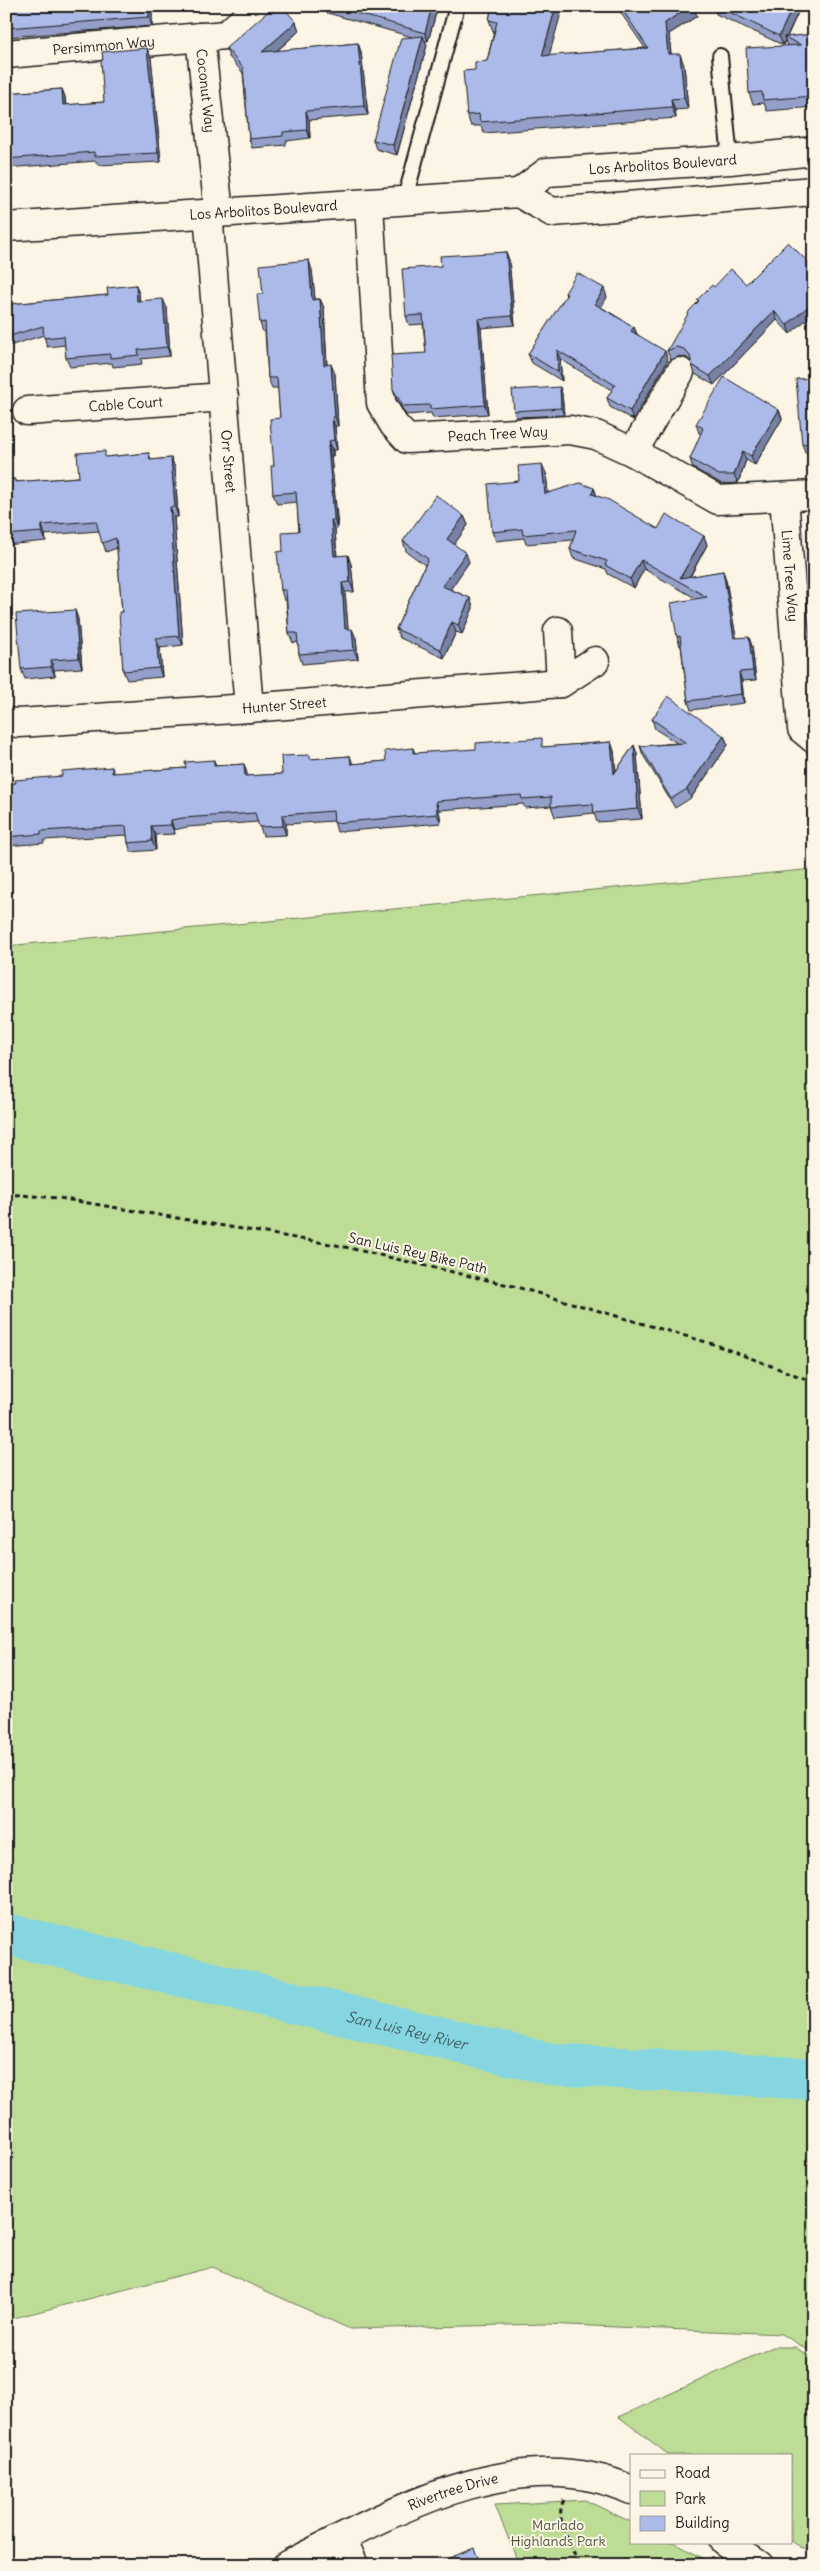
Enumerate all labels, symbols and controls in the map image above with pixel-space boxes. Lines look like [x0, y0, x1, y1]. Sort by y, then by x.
street label: Persimmon Way [52, 32, 156, 59]
street label: Coconut Way [192, 48, 219, 134]
street label: Los Arbolitos Boulevard [588, 150, 738, 178]
street label: Los Arbolitos Boulevard [189, 196, 338, 224]
street label: Cable Court [88, 392, 164, 416]
street label: Peach Tree Way [447, 422, 548, 446]
street label: Orr Street [217, 429, 240, 494]
street label: Lime Tree Way [778, 529, 803, 622]
street label: Hunter Street [242, 693, 328, 717]
street label: San Luis Rey Bike Path [347, 1228, 489, 1278]
water label: San Luis Rey River [344, 2006, 471, 2054]
legend [630, 2454, 792, 2544]
text: Road [675, 2463, 710, 2482]
street label: Rivertree Drive [405, 2469, 500, 2514]
text: Park [675, 2489, 706, 2508]
text: Building [675, 2513, 730, 2532]
park label: Marlado Highlands Park [510, 2516, 606, 2550]

